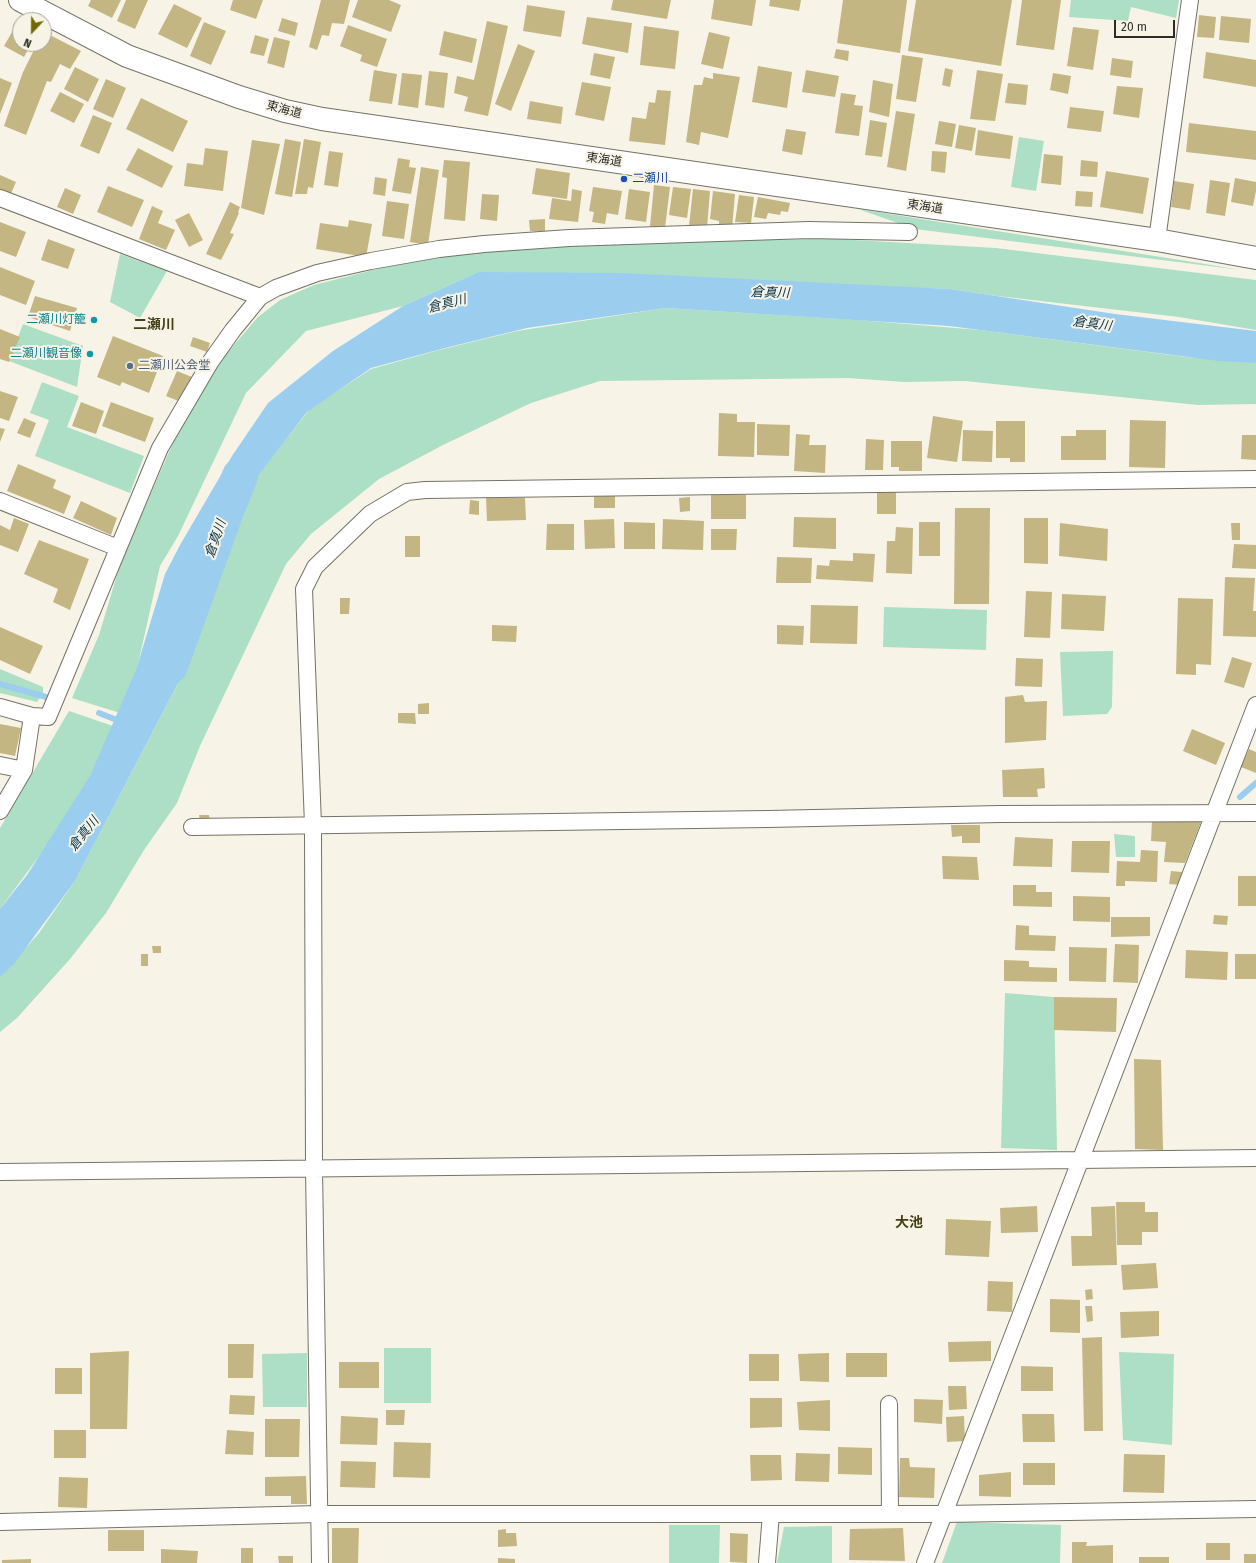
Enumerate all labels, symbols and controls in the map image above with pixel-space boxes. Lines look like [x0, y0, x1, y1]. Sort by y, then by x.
north arrow [12, 12, 52, 52]
scale bar [1116, 12, 1177, 38]
text: 20 m [1121, 20, 1147, 34]
text: N [22, 35, 34, 50]
street label: 東海道 [265, 98, 303, 122]
street label: 東海道 [585, 150, 623, 170]
place label: 二瀬川 [632, 172, 668, 186]
marker: 二瀬川 [619, 174, 629, 184]
street label: 東海道 [906, 197, 944, 217]
water label: 倉真川 [750, 285, 790, 301]
water label: 倉真川 [426, 292, 468, 316]
place label: 二瀬川灯籠 [26, 313, 86, 327]
water label: 倉真川 [1072, 314, 1112, 334]
marker: 二瀬川灯籠 [89, 315, 99, 325]
district label: 二瀬川 [133, 317, 175, 333]
place label: 二瀬川観音像 [10, 347, 82, 361]
marker: 二瀬川観音像 [85, 349, 95, 359]
place label: 二瀬川公会堂 [138, 359, 210, 373]
marker: 二瀬川公会堂 [125, 361, 135, 371]
water label: 倉真川 [202, 518, 230, 560]
water label: 倉真川 [66, 814, 102, 854]
district label: 大池 [895, 1215, 923, 1231]

